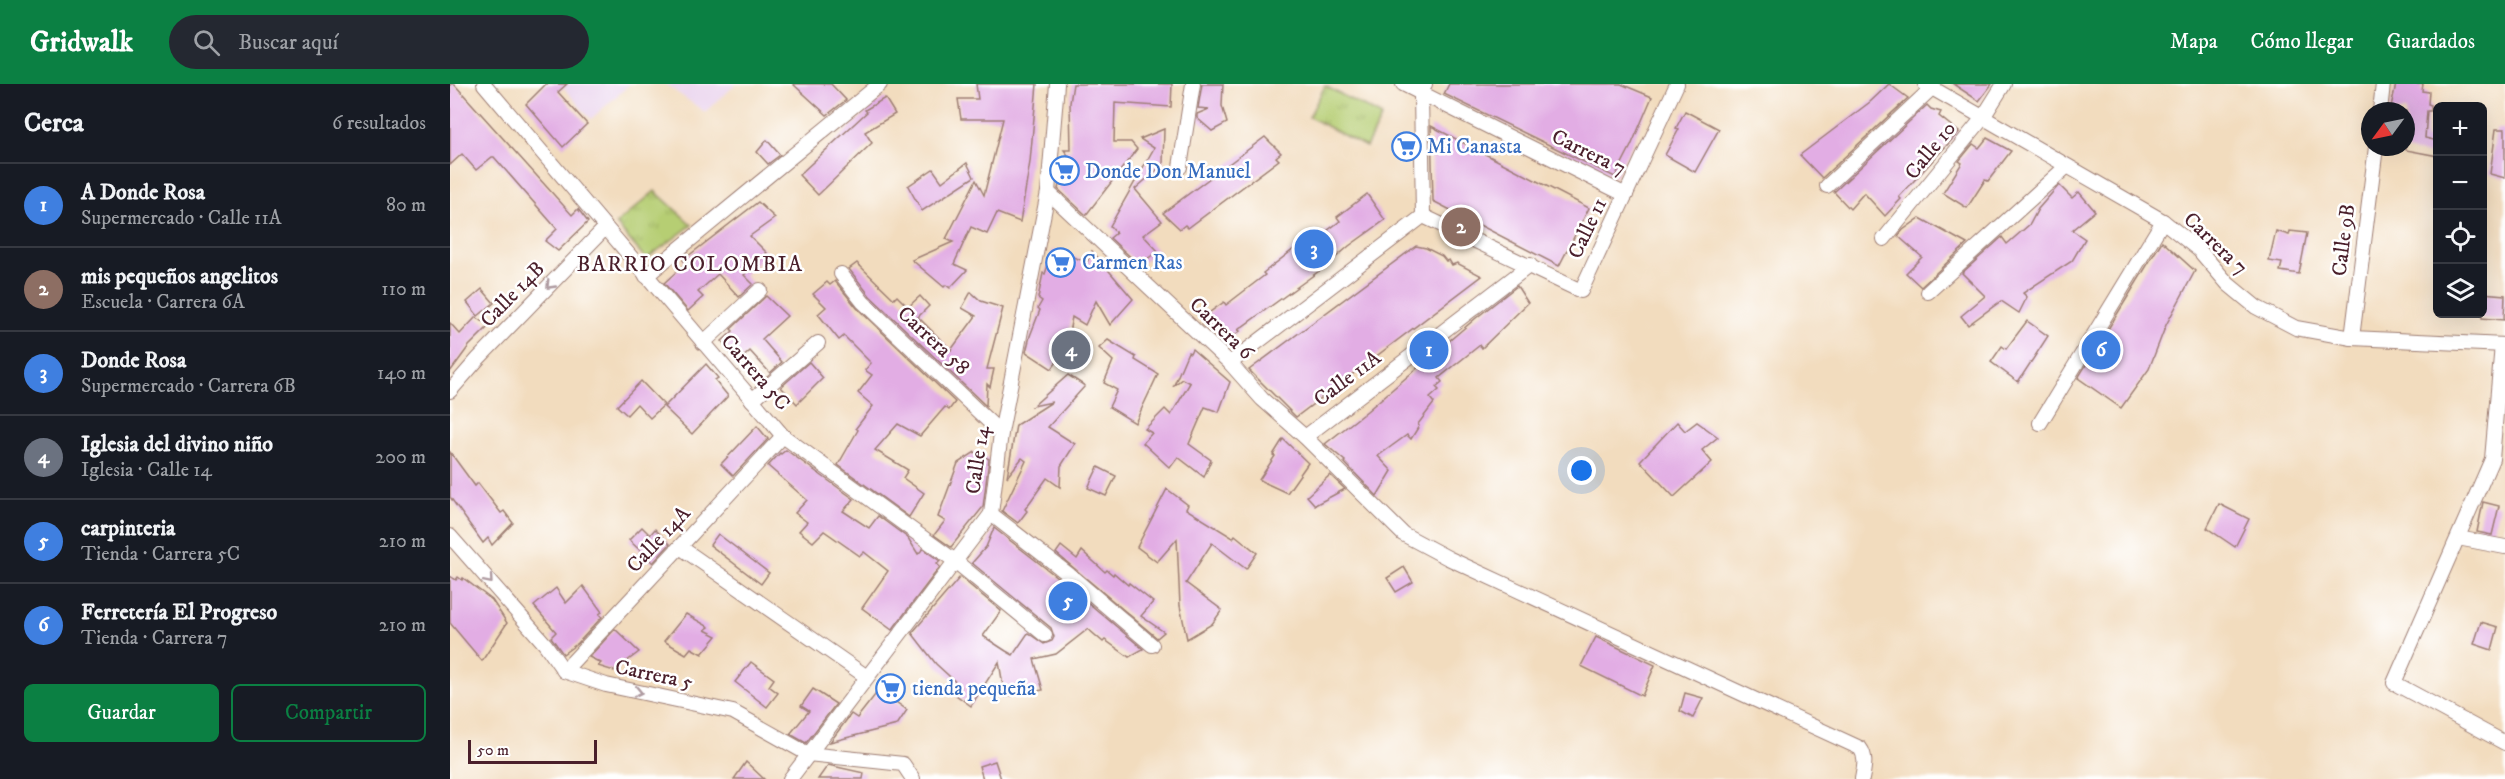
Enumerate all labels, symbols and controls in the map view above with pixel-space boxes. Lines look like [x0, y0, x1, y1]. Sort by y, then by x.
search box [169, 15, 589, 69]
text: Gridwalk [30, 25, 133, 60]
icon: search [190, 26, 223, 59]
text: Buscar aquí [238, 29, 338, 56]
text: Mapa [2170, 29, 2218, 55]
text: Cómo llegar [2251, 29, 2353, 55]
text: Guardados [2386, 29, 2475, 55]
north arrow [2361, 102, 2415, 156]
map controls [2433, 102, 2487, 318]
button: + [2433, 102, 2487, 156]
text: Cerca [24, 107, 84, 140]
text: 6 resultados [332, 111, 426, 136]
street label: Calle 10 [1899, 116, 1962, 185]
street label: Carrera 7 [1547, 124, 1630, 182]
supermarket icon: Mi Canasta [1390, 130, 1422, 162]
place label: Mi Canasta [1427, 134, 1522, 160]
supermarket icon: Donde Don Manuel [1048, 155, 1080, 187]
button: − [2433, 156, 2487, 210]
place label: Donde Don Manuel [1085, 159, 1252, 185]
text: A Donde Rosa [81, 179, 205, 206]
text: 1 [40, 193, 47, 218]
text: 80 m [386, 193, 426, 218]
street label: Calle 11 [1563, 194, 1613, 263]
street label: Calle 9B [2327, 203, 2361, 278]
pin: 2 [1442, 204, 1480, 250]
text: Supermercado · Calle 11A [81, 206, 281, 231]
street label: Carrera 7 [2178, 207, 2253, 281]
button: locate [2433, 210, 2487, 264]
pin: 3 [1294, 226, 1334, 272]
supermarket icon: Carmen Ras [1045, 246, 1077, 278]
place label: Carmen Ras [1082, 250, 1182, 276]
district label: BARRIO COLOMBIA [576, 251, 804, 278]
street label: Calle 14B [475, 256, 550, 333]
text: mis pequeños angelitos [81, 263, 278, 290]
button: layers [2433, 264, 2487, 318]
text: 2 [39, 277, 48, 302]
text: 110 m [381, 277, 426, 302]
one-way arrow [546, 278, 557, 288]
text: Escuela · Carrera 6A [81, 290, 245, 315]
street label: Carrera 6 [1184, 292, 1260, 366]
street label: Carrera 58 [892, 301, 975, 381]
pin: 4 [1052, 328, 1090, 372]
pin: 1 [1410, 328, 1448, 372]
pin: 6 [2082, 328, 2120, 372]
street label: Carrera 5C [715, 329, 796, 416]
street label: Calle 11A [1309, 345, 1387, 412]
text: Donde Rosa [81, 347, 186, 374]
text: 3 [40, 361, 47, 386]
text: 140 m [377, 361, 426, 386]
text: Supermercado · Carrera 6B [81, 374, 296, 399]
street label: Calle 14 [960, 424, 996, 496]
text: Iglesia del divino niño [81, 431, 273, 458]
text: 4 [38, 445, 49, 470]
text: 200 m [375, 445, 426, 470]
your location [1567, 456, 1596, 485]
text: Iglesia · Calle 14 [81, 458, 212, 483]
street label: Calle 14A [621, 500, 697, 578]
text: carpinteria [81, 515, 175, 542]
text: 5 [39, 529, 48, 554]
text: 210 m [379, 529, 426, 554]
text: Tienda · Carrera 5C [81, 542, 240, 567]
one-way arrow [481, 573, 492, 584]
pin: 5 [1048, 578, 1088, 624]
text: Ferretería El Progreso [81, 599, 277, 626]
text: 6 [38, 613, 49, 638]
text: 210 m [379, 613, 426, 638]
text: Tienda · Carrera 7 [81, 626, 227, 651]
street label: Carrera 5 [613, 654, 695, 696]
supermarket icon: tienda pequeña [875, 672, 907, 704]
place label: tienda pequeña [912, 676, 1036, 702]
button: Guardar [24, 684, 219, 742]
button: Compartir [231, 684, 426, 742]
one-way arrow [632, 685, 642, 698]
scale bar [468, 737, 597, 764]
text: 50 m [477, 740, 509, 760]

